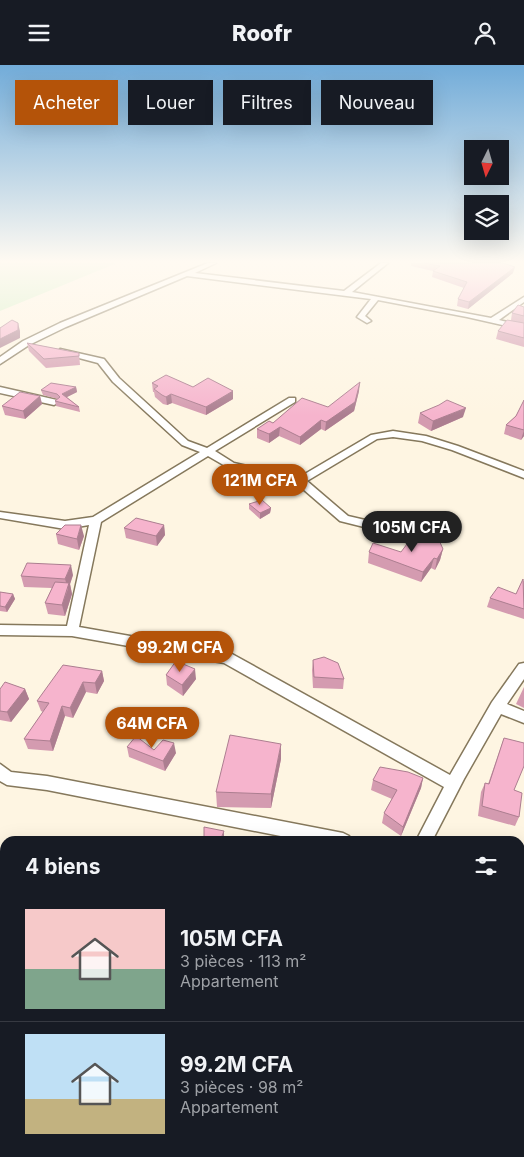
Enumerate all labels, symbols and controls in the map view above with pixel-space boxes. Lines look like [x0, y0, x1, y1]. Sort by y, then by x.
icon: menu [25, 19, 53, 47]
icon: person [471, 19, 499, 47]
text: Roofr [232, 20, 292, 46]
chip: Acheter [15, 80, 118, 125]
chip: Louer [128, 80, 213, 125]
chip: Filtres [223, 80, 311, 125]
chip: Nouveau [321, 80, 433, 125]
north arrow [464, 140, 509, 185]
map controls [464, 140, 509, 240]
button: layers [464, 195, 509, 240]
pin: 121M CFA [208, 463, 312, 506]
text: 121M CFA [223, 470, 297, 490]
pin: 105M CFA [360, 511, 464, 553]
text: 105M CFA [373, 517, 451, 537]
pin: 99.2M CFA [123, 631, 237, 673]
text: 99.2M CFA [137, 637, 223, 657]
pin: 64M CFA [106, 707, 198, 749]
text: 64M CFA [116, 713, 188, 733]
icon: filters [472, 852, 500, 880]
text: 4 biens [25, 854, 100, 879]
text: 105M CFA [180, 926, 283, 951]
icon: home [65, 929, 125, 989]
text: 3 pièces · 113 m² [180, 951, 306, 971]
text: Appartement [180, 971, 278, 991]
text: 99.2M CFA [180, 1052, 293, 1077]
icon: home [65, 1054, 125, 1114]
text: 3 pièces · 98 m² [180, 1077, 303, 1097]
text: Appartement [180, 1097, 278, 1117]

